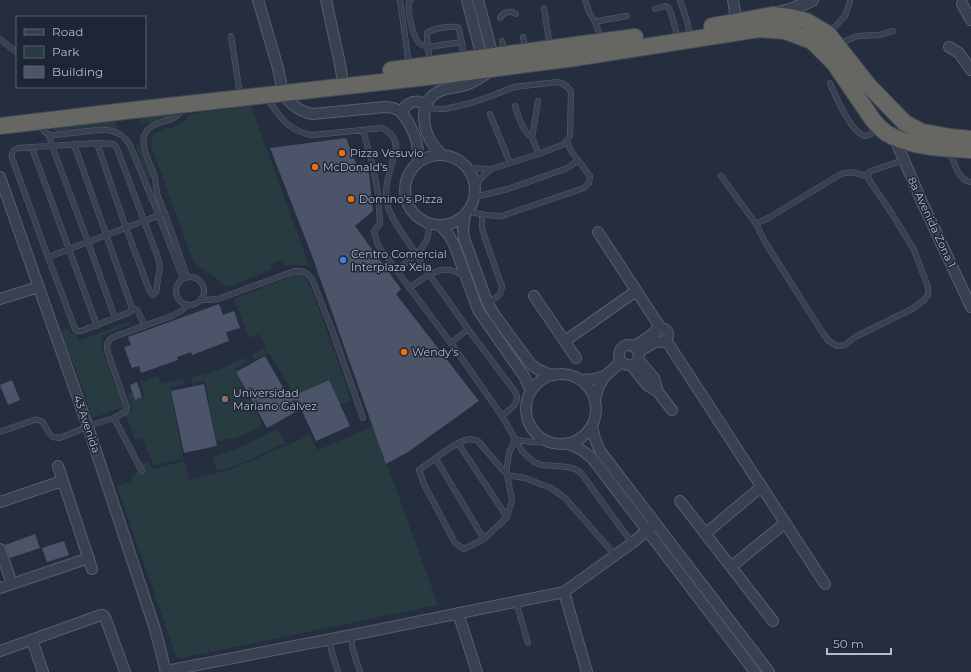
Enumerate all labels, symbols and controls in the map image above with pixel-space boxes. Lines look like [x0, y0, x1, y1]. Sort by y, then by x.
legend [16, 16, 146, 88]
text: Road [52, 24, 83, 39]
text: Park [52, 44, 80, 59]
text: Building [52, 64, 103, 79]
place label: Pizza Vesuvio [350, 146, 424, 160]
marker: Pizza Vesuvio [337, 148, 347, 158]
place label: McDonald's [323, 160, 388, 174]
marker: McDonald's [310, 162, 320, 172]
street label: 8a Avenida Zona 1 [905, 174, 959, 270]
place label: Domino's Pizza [359, 192, 443, 206]
marker: Domino's Pizza [346, 194, 356, 204]
place label: Centro Comercial Interplaza Xela [351, 247, 447, 274]
marker: Centro Comercial Interplaza Xela [338, 255, 348, 265]
place label: Wendy's [412, 345, 459, 359]
marker: Wendy's [399, 347, 409, 357]
place label: Universidad Mariano Gálvez [233, 386, 317, 413]
street label: 43 Avenida [71, 393, 103, 455]
marker: Universidad Mariano Gálvez [220, 394, 230, 404]
scale bar [827, 630, 891, 656]
text: 50 m [833, 636, 864, 651]

